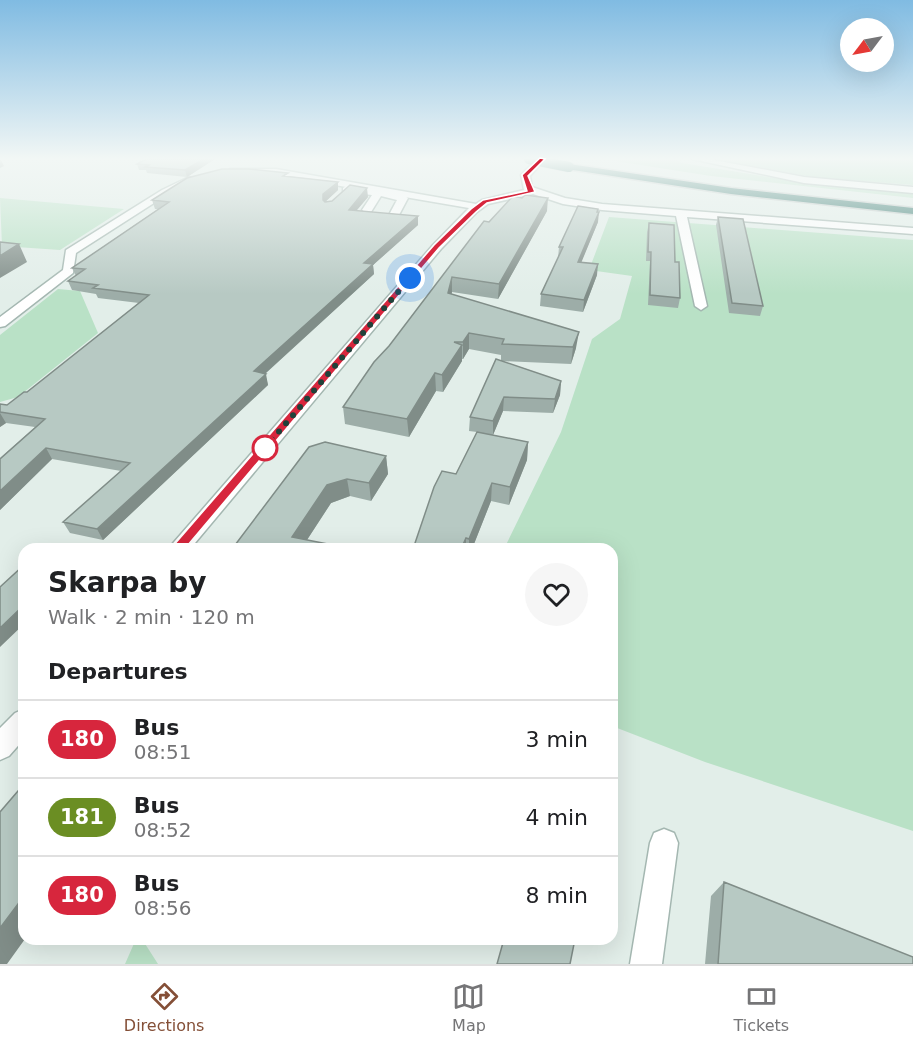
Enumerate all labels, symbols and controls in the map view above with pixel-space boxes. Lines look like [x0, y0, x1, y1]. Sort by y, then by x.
north arrow [840, 18, 894, 72]
map controls [840, 18, 894, 72]
your location [395, 263, 425, 293]
unlabelled marker [252, 435, 278, 461]
button: heart [525, 563, 588, 626]
text: Skarpa by [48, 566, 206, 599]
text: Walk · 2 min · 120 m [48, 605, 255, 629]
text: Departures [48, 659, 188, 684]
text: Bus [134, 715, 179, 740]
text: 180 [60, 727, 104, 751]
text: 3 min [526, 727, 588, 752]
text: 08:51 [134, 740, 191, 764]
text: Bus [134, 793, 179, 818]
text: 181 [60, 805, 104, 829]
text: 4 min [526, 805, 588, 830]
text: 08:52 [134, 818, 191, 842]
text: Bus [134, 871, 179, 896]
text: 180 [60, 883, 104, 907]
text: 8 min [526, 883, 588, 908]
text: 08:56 [134, 896, 191, 920]
tab: Directions [124, 980, 204, 1035]
tab: Map [452, 980, 486, 1035]
tab: Tickets [733, 980, 789, 1035]

